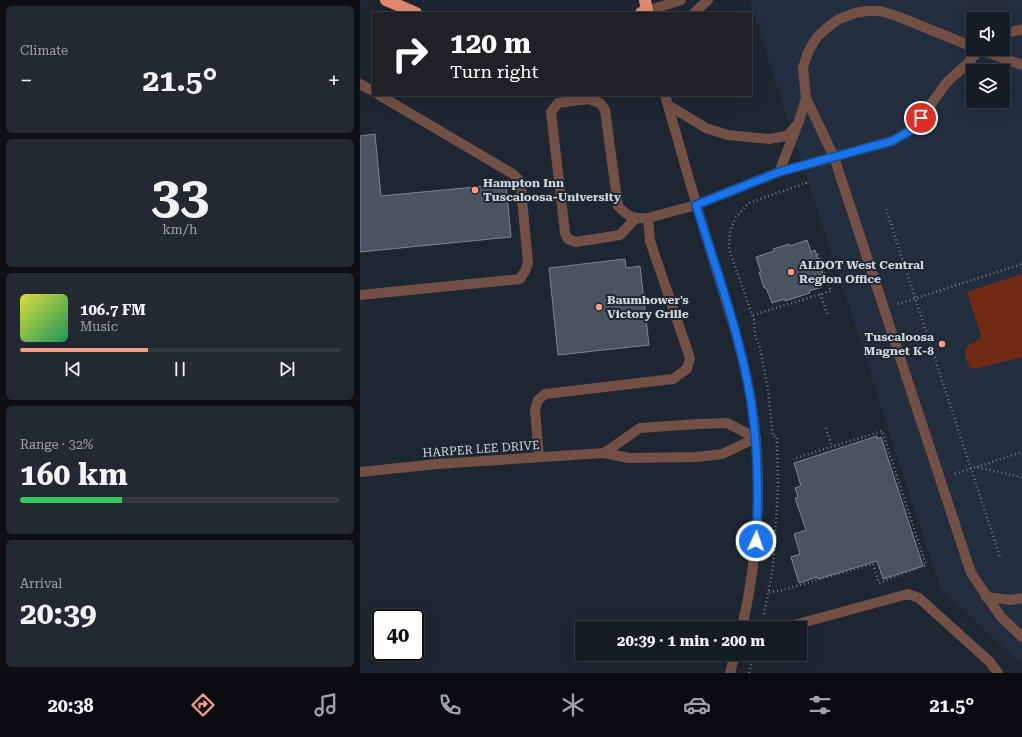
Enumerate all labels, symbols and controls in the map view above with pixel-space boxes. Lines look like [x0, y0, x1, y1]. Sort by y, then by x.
map controls [966, 12, 1010, 108]
button: sound [966, 12, 1010, 56]
text: 120 m [450, 27, 531, 60]
icon: right [384, 28, 436, 80]
text: Climate [20, 43, 68, 58]
text: Turn right [450, 61, 538, 82]
text: 21.5° [143, 63, 217, 98]
button: layers [966, 64, 1010, 108]
text: − [20, 68, 32, 93]
text: + [328, 68, 340, 93]
pin [904, 101, 938, 135]
icon: arrive [910, 107, 932, 129]
text: 33 [151, 165, 209, 226]
place label: Hampton Inn Tuscaloosa-University [483, 176, 622, 204]
marker: Hampton Inn Tuscaloosa-University [470, 185, 480, 195]
text: km/h [163, 222, 197, 237]
place label: ALDOT West Central Region Office [799, 258, 924, 286]
marker: ALDOT West Central Region Office [786, 267, 796, 277]
place label: Baumhower's Victory Grille [607, 293, 689, 321]
text: 106.7 FM [80, 301, 146, 319]
marker: Baumhower's Victory Grille [594, 302, 604, 312]
text: Music [80, 319, 118, 334]
place label: Tuscaloosa Magnet K-8 [864, 330, 934, 358]
marker: Tuscaloosa Magnet K-8 [937, 339, 947, 349]
icon: previous [62, 358, 84, 380]
icon: pause [169, 358, 191, 380]
icon: next [276, 358, 298, 380]
text: Range · 32% [20, 437, 93, 452]
street label: HARPER LEE DRIVE [422, 438, 540, 460]
text: 160 km [20, 457, 128, 492]
position arrow [735, 520, 777, 562]
text: Arrival [20, 576, 62, 591]
text: 20:39 [20, 596, 97, 631]
speed limit sign: 40 [372, 609, 424, 661]
text: 20:39 · 1 min · 200 m [617, 632, 765, 650]
icon: directions [189, 691, 217, 719]
icon: music [312, 691, 340, 719]
icon: phone [436, 691, 464, 719]
icon: climate [559, 691, 587, 719]
icon: car [683, 691, 711, 719]
icon: filters [806, 691, 834, 719]
text: 20:38 [48, 695, 94, 716]
text: 21.5° [929, 695, 974, 716]

